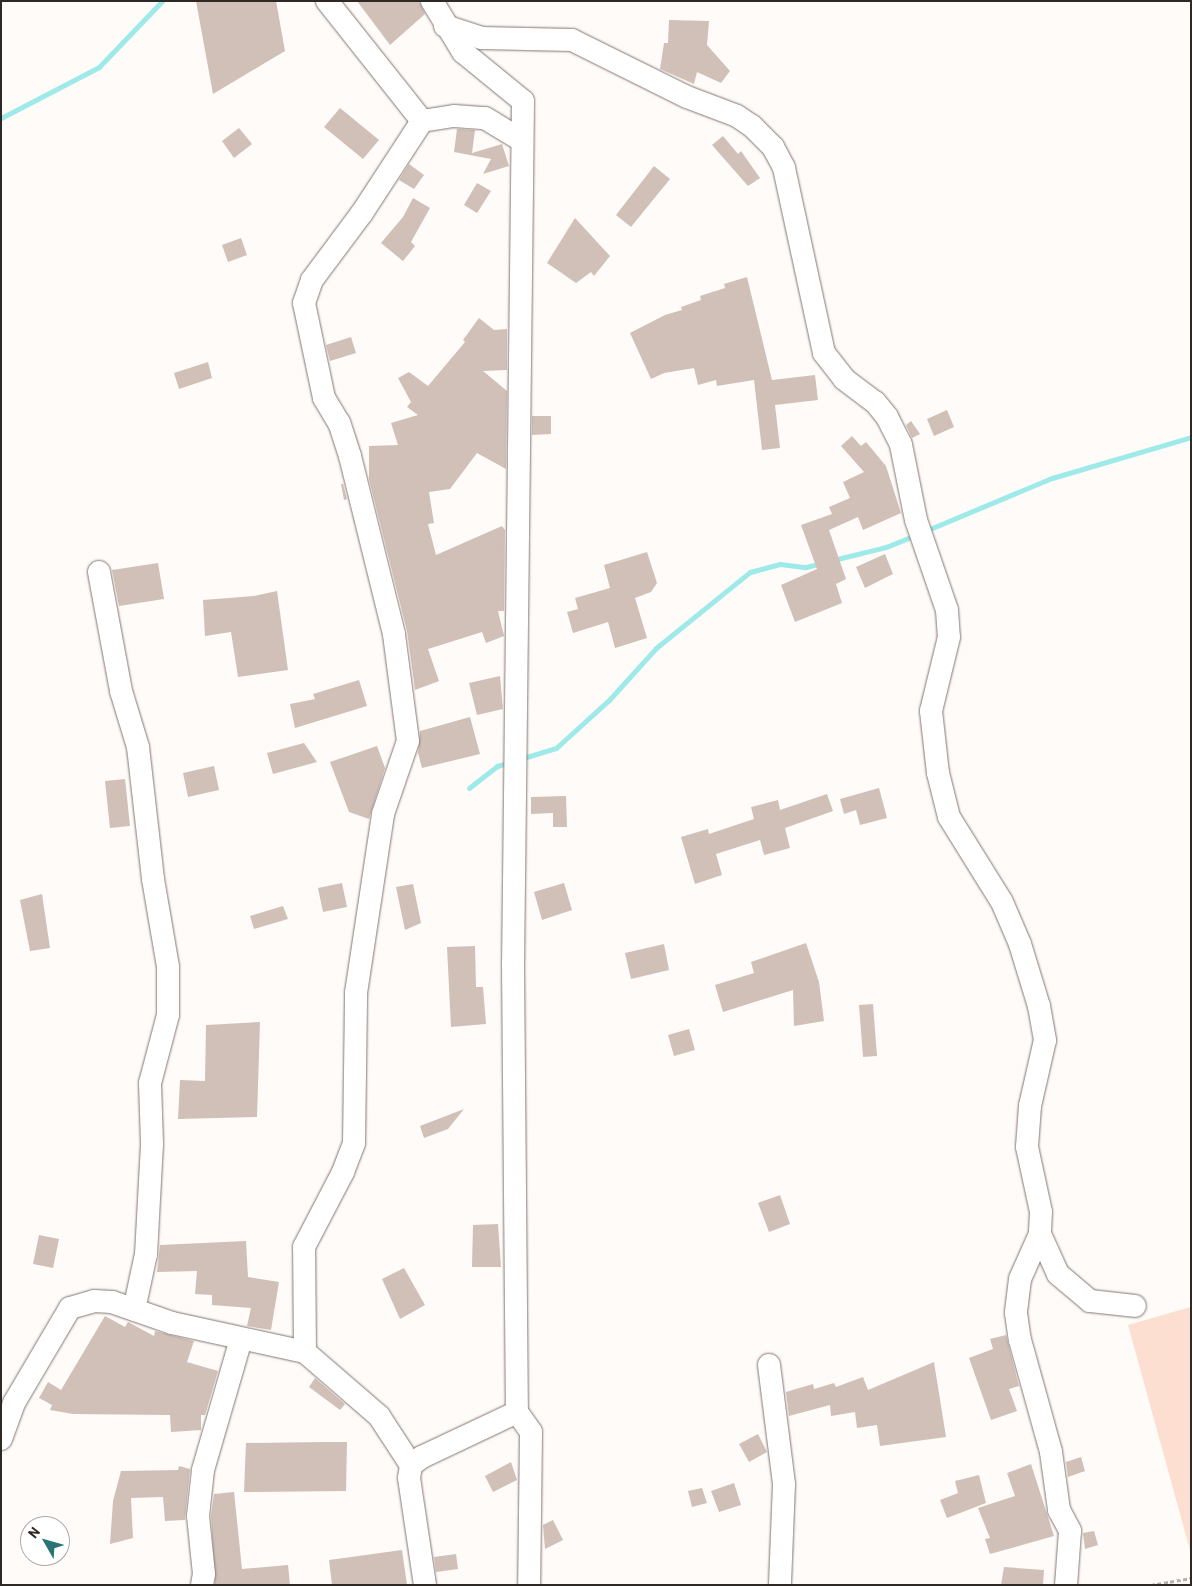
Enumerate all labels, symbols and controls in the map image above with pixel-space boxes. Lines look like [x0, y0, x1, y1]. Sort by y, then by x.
north arrow [20, 1516, 70, 1566]
text: N [24, 1523, 43, 1541]

